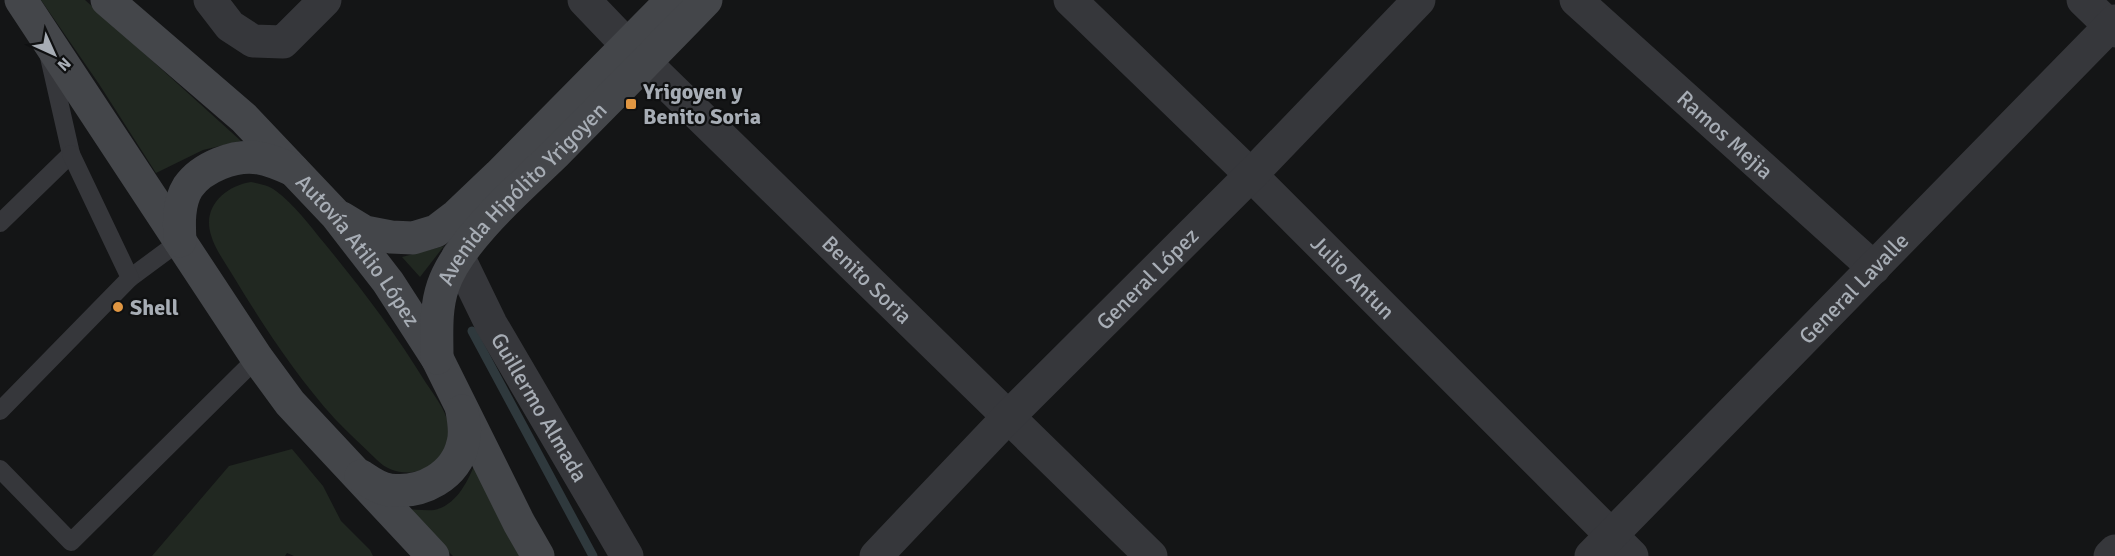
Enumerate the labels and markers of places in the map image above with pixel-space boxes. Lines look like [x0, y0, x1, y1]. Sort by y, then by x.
place label: Yrigoyen y Benito Soria [642, 78, 761, 130]
marker: Yrigoyen y Benito Soria [624, 97, 638, 111]
place label: Shell [130, 294, 179, 321]
marker: Shell [111, 300, 125, 314]

